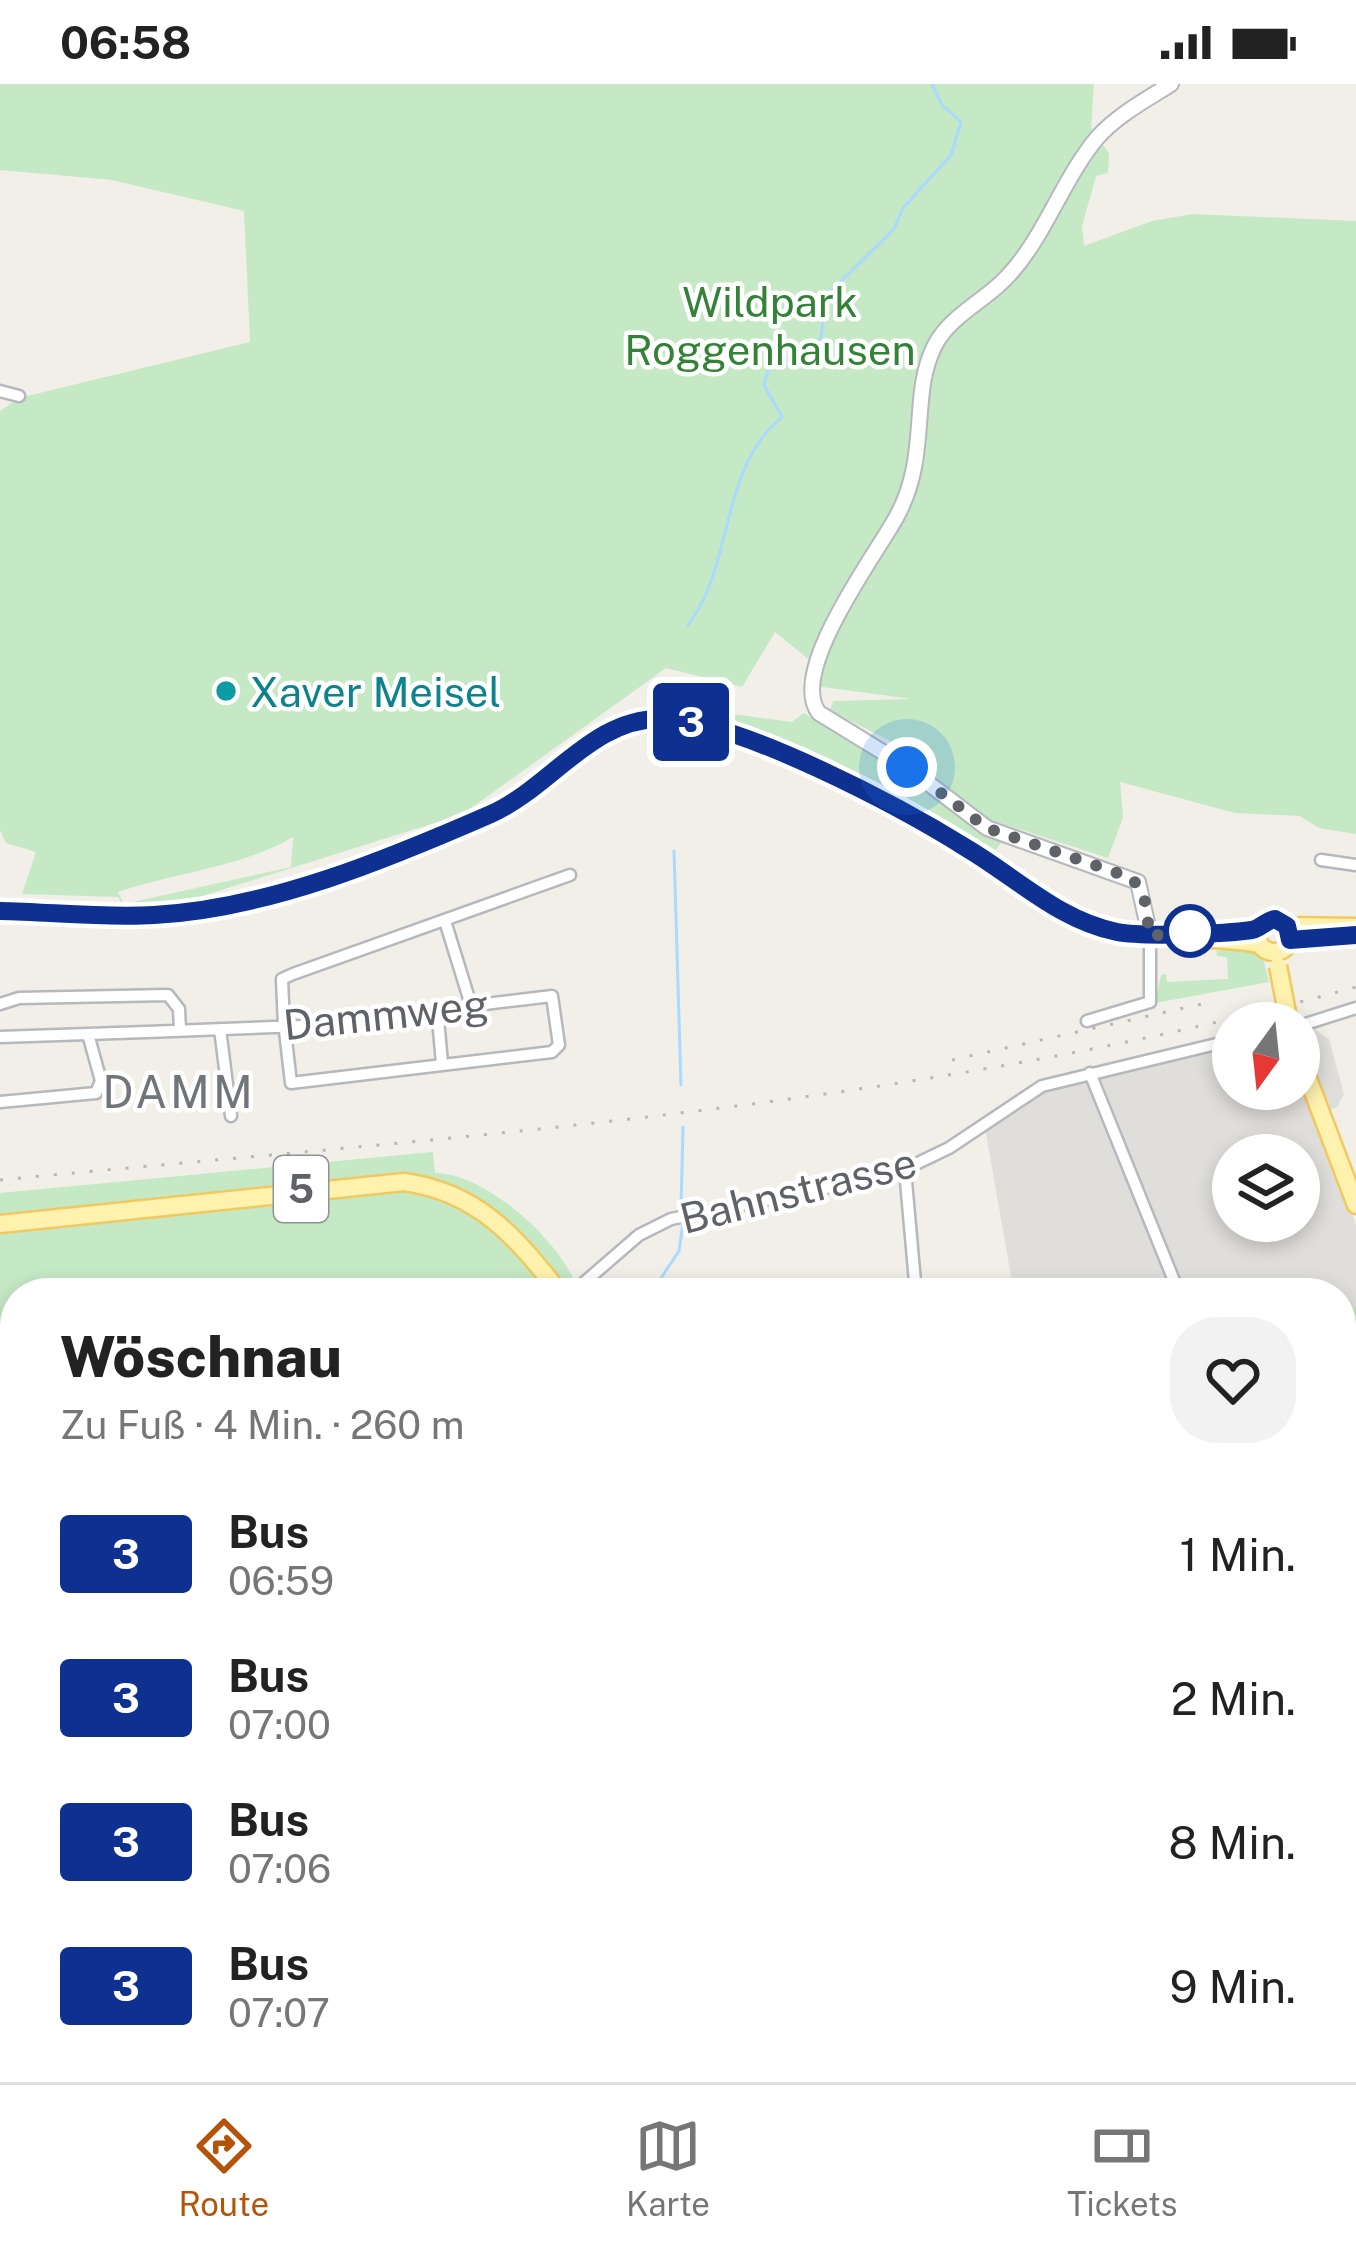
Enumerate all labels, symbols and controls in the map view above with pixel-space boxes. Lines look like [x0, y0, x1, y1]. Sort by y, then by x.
text: 06:58 [60, 16, 191, 69]
park label: Wildpark Roggenhausen [624, 277, 916, 374]
place label: Xaver Meisel [250, 667, 501, 716]
marker: Xaver Meisel [213, 678, 239, 704]
line badge: 3 [652, 683, 730, 761]
text: 3 [677, 697, 705, 746]
your location [877, 737, 937, 797]
unlabelled marker [1165, 906, 1215, 956]
street label: Dammweg [281, 979, 491, 1049]
north arrow [1212, 1002, 1320, 1110]
map controls [1212, 1002, 1320, 1242]
district label: DAMM [102, 1065, 256, 1118]
button: layers [1212, 1134, 1320, 1242]
street label: Bahnstrasse [675, 1137, 921, 1243]
road number: 5 [274, 1156, 328, 1222]
button: heart [1170, 1317, 1296, 1443]
text: Wöschnau [60, 1323, 342, 1390]
text: Zu Fuß · 4 Min. · 260 m [60, 1402, 464, 1448]
text: Bus [228, 1505, 309, 1558]
text: 1 Min. [1179, 1528, 1296, 1581]
text: 3 [112, 1529, 140, 1578]
text: 06:59 [228, 1558, 334, 1604]
text: Bus [228, 1649, 309, 1702]
text: 2 Min. [1171, 1672, 1296, 1725]
text: 3 [112, 1673, 140, 1722]
text: 07:00 [228, 1702, 331, 1748]
text: Bus [228, 1793, 309, 1846]
text: 8 Min. [1169, 1816, 1296, 1869]
text: 3 [112, 1817, 140, 1866]
text: 07:06 [228, 1846, 331, 1892]
text: Bus [228, 1937, 309, 1990]
text: 9 Min. [1170, 1960, 1296, 2013]
text: 3 [112, 1961, 140, 2010]
text: 07:07 [228, 1990, 330, 2036]
tab: Route [178, 2113, 269, 2223]
tab: Karte [626, 2113, 710, 2223]
tab: Tickets [1067, 2113, 1178, 2223]

